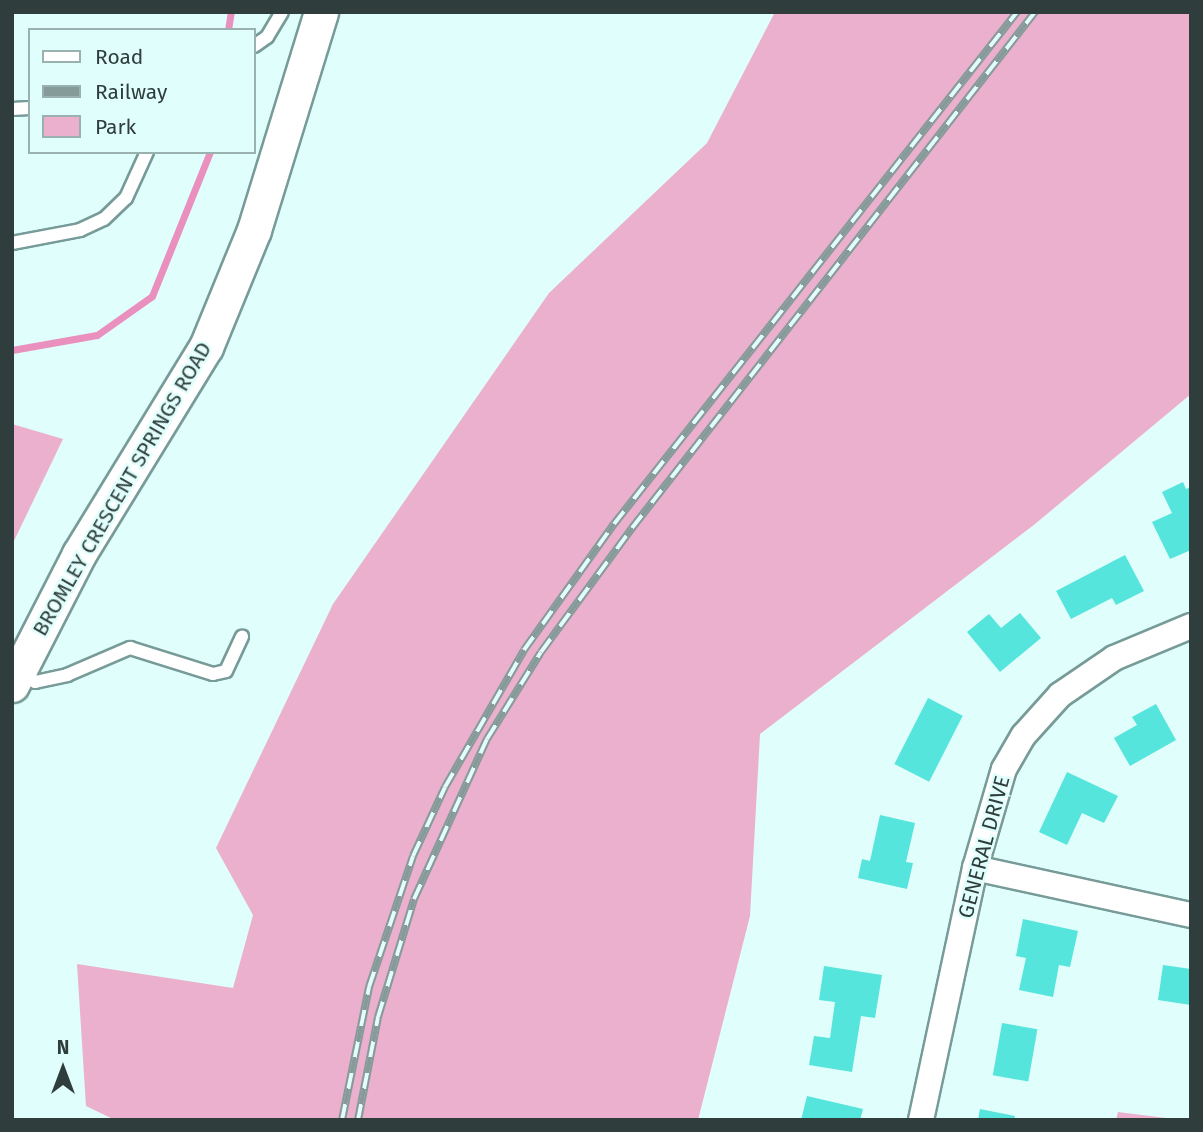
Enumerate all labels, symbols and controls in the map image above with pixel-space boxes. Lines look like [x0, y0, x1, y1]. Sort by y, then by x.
legend [28, 28, 256, 154]
text: Road [95, 44, 143, 70]
text: Railway [95, 79, 167, 105]
text: Park [95, 114, 136, 140]
street label: BROMLEY CRESCENT SPRINGS ROAD [27, 338, 217, 640]
street label: GENERAL DRIVE [953, 773, 1015, 921]
north arrow [28, 1034, 98, 1104]
text: N [57, 1036, 69, 1059]

